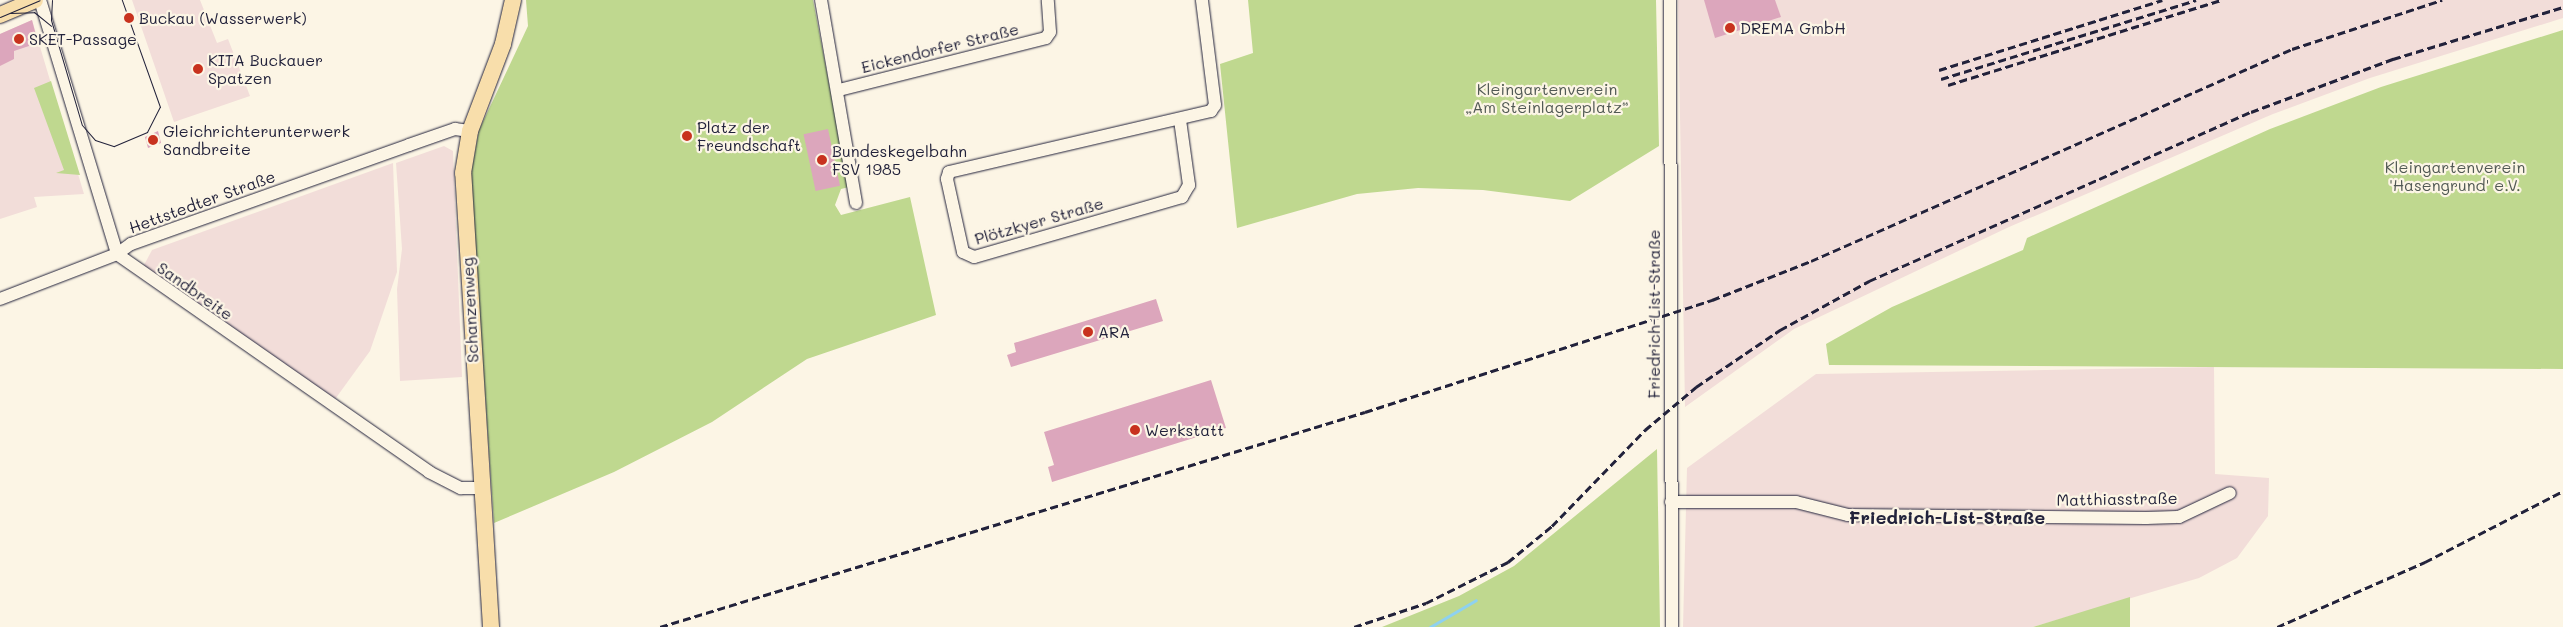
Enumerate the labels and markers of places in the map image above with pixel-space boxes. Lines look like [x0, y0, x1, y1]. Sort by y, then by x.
place label: Buckau (Wasserwerk) [139, 8, 307, 28]
marker: Buckau (Wasserwerk) [123, 12, 135, 24]
place label: DREMA GmbH [1740, 18, 1846, 38]
marker: DREMA GmbH [1724, 22, 1736, 34]
place label: SKET-Passage [29, 29, 137, 49]
marker: SKET-Passage [13, 33, 25, 45]
place label: KITA Buckauer Spatzen [208, 50, 323, 88]
marker: KITA Buckauer Spatzen [192, 63, 204, 75]
place label: Platz der Freundschaft [697, 117, 801, 155]
place label: Gleichrichterunterwerk Sandbreite [163, 121, 350, 159]
marker: Platz der Freundschaft [681, 130, 693, 142]
marker: Gleichrichterunterwerk Sandbreite [147, 134, 159, 146]
place label: Bundeskegelbahn FSV 1985 [832, 141, 967, 179]
marker: Bundeskegelbahn FSV 1985 [816, 154, 828, 166]
place label: ARA [1098, 322, 1130, 342]
marker: ARA [1082, 326, 1094, 338]
place label: Werkstatt [1145, 420, 1224, 440]
marker: Werkstatt [1129, 424, 1141, 436]

